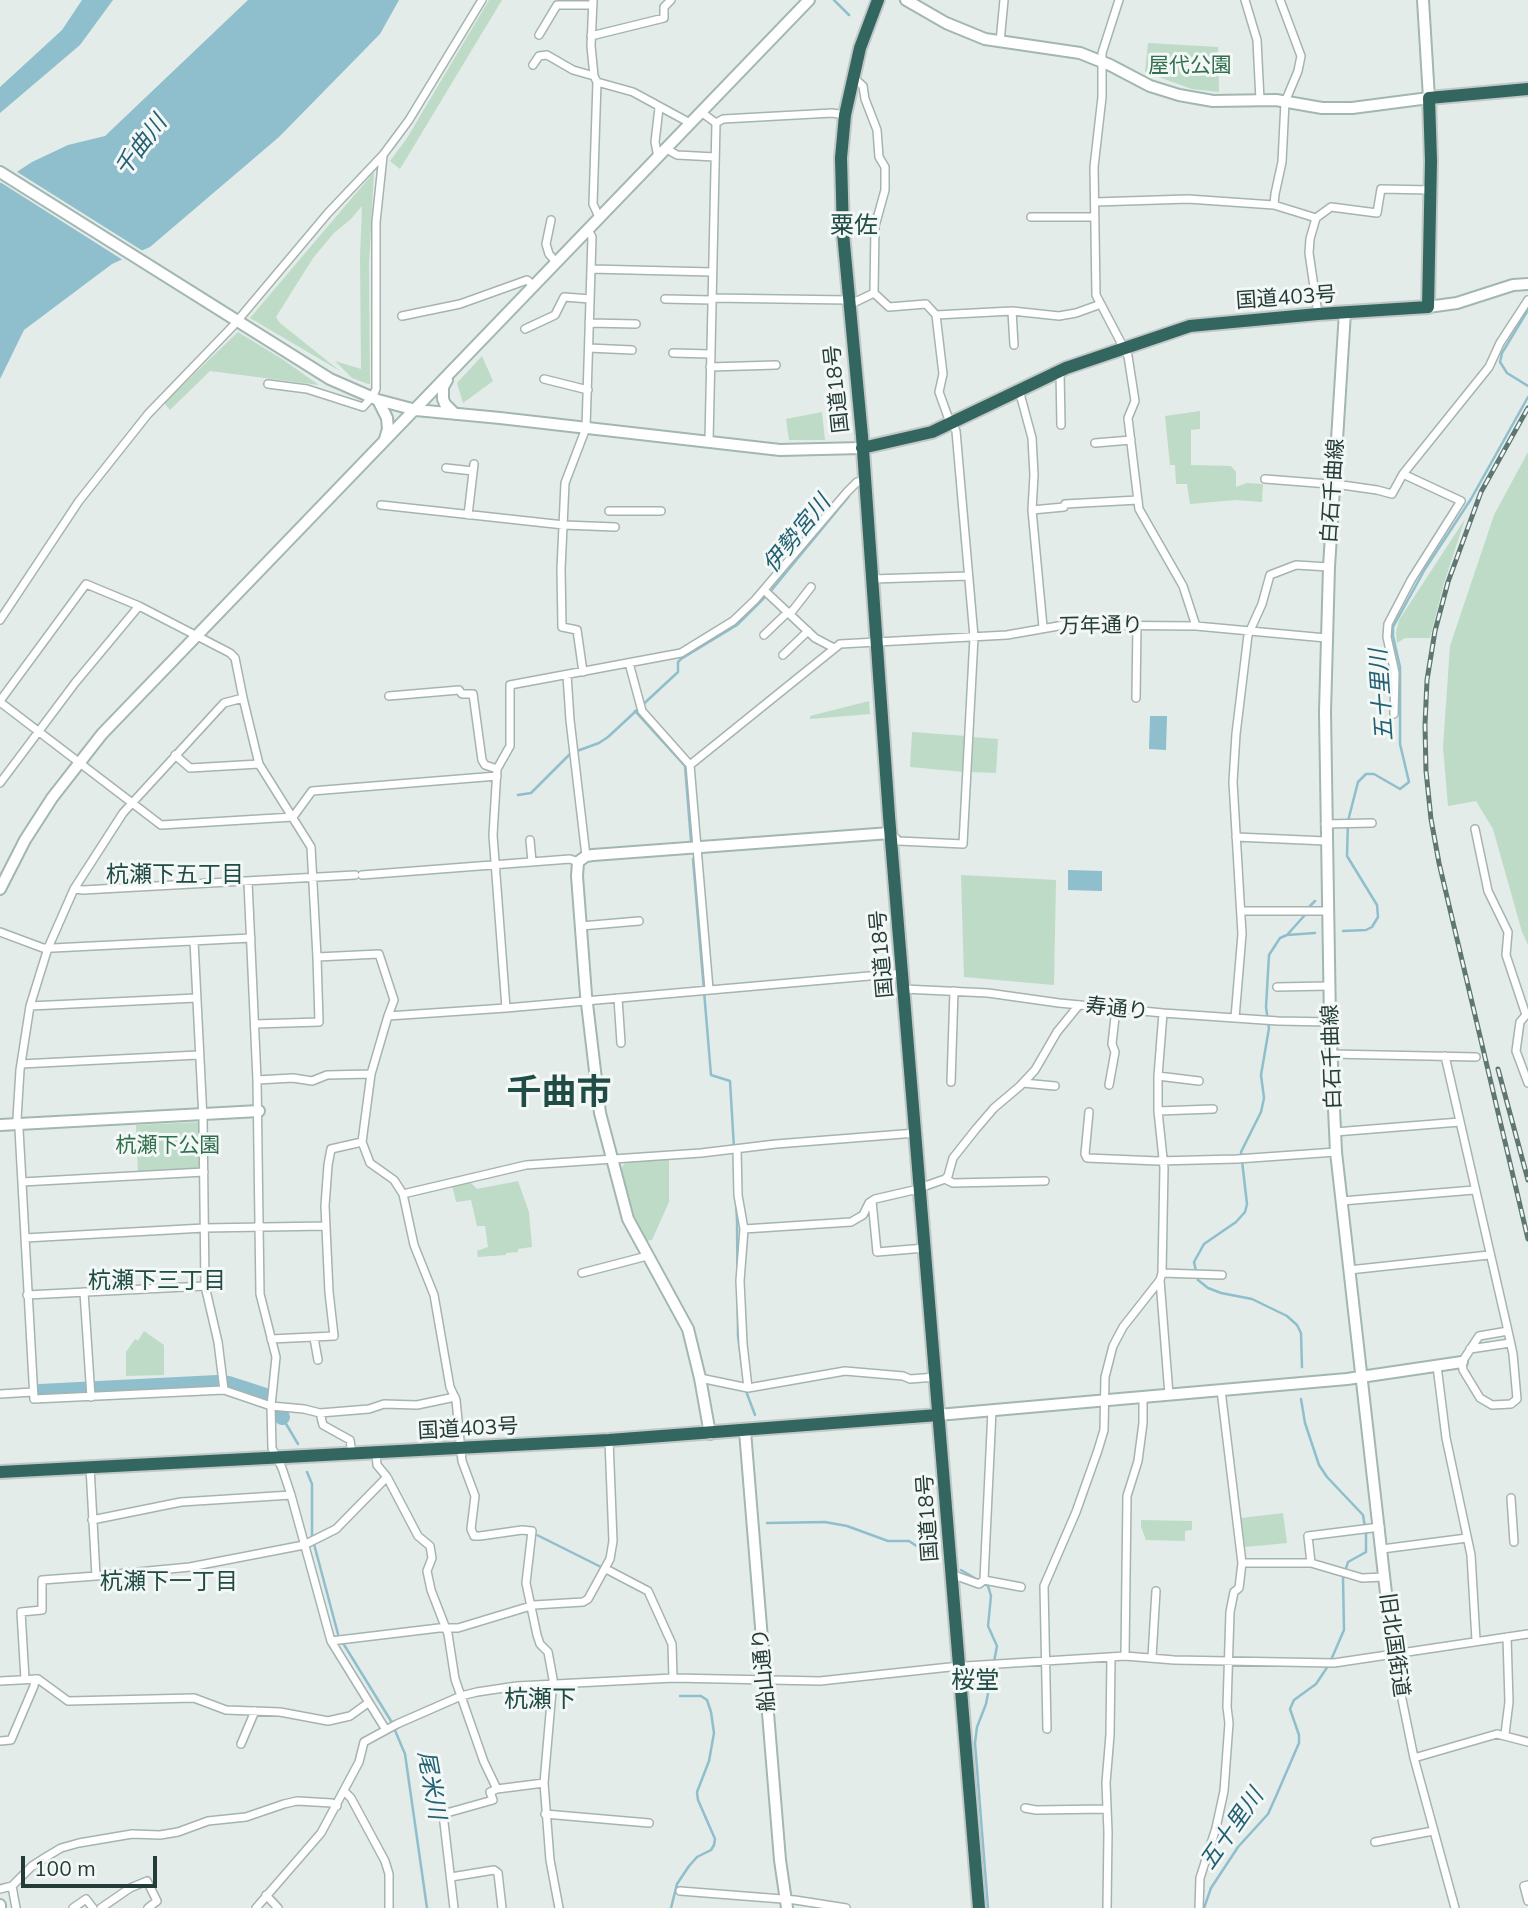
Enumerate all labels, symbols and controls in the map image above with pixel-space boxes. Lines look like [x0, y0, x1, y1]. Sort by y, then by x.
park label: 屋代公園 [1148, 53, 1232, 79]
water label: 千曲川 [109, 110, 173, 182]
district label: 粟佐 [830, 212, 878, 240]
street label: 国道403号 [1235, 282, 1337, 314]
street label: 国道18号 [820, 344, 854, 434]
street label: 白石千曲線 [1317, 438, 1349, 544]
water label: 伊勢宮川 [757, 490, 837, 578]
street label: 万年通り [1059, 613, 1143, 639]
water label: 五十里川 [1365, 648, 1399, 742]
district label: 杭瀬下五丁目 [106, 861, 244, 889]
street label: 国道18号 [866, 909, 898, 999]
street label: 寿通り [1084, 993, 1150, 1025]
street label: 白石千曲線 [1318, 1004, 1346, 1110]
district label: 千曲市 [507, 1072, 611, 1114]
park label: 杭瀬下公園 [116, 1133, 220, 1159]
district label: 杭瀬下三丁目 [88, 1267, 226, 1295]
street label: 国道403号 [417, 1414, 519, 1444]
street label: 国道18号 [912, 1473, 944, 1563]
district label: 杭瀬下一丁目 [100, 1568, 238, 1596]
street label: 旧北国街道 [1374, 1591, 1414, 1699]
street label: 船山通り [748, 1627, 780, 1713]
district label: 桜堂 [951, 1667, 999, 1695]
district label: 杭瀬下 [504, 1686, 576, 1714]
water label: 尾米川 [411, 1749, 451, 1821]
water label: 五十里川 [1194, 1783, 1270, 1875]
scale bar [24, 1842, 161, 1886]
text: 100 m [34, 1855, 96, 1881]

